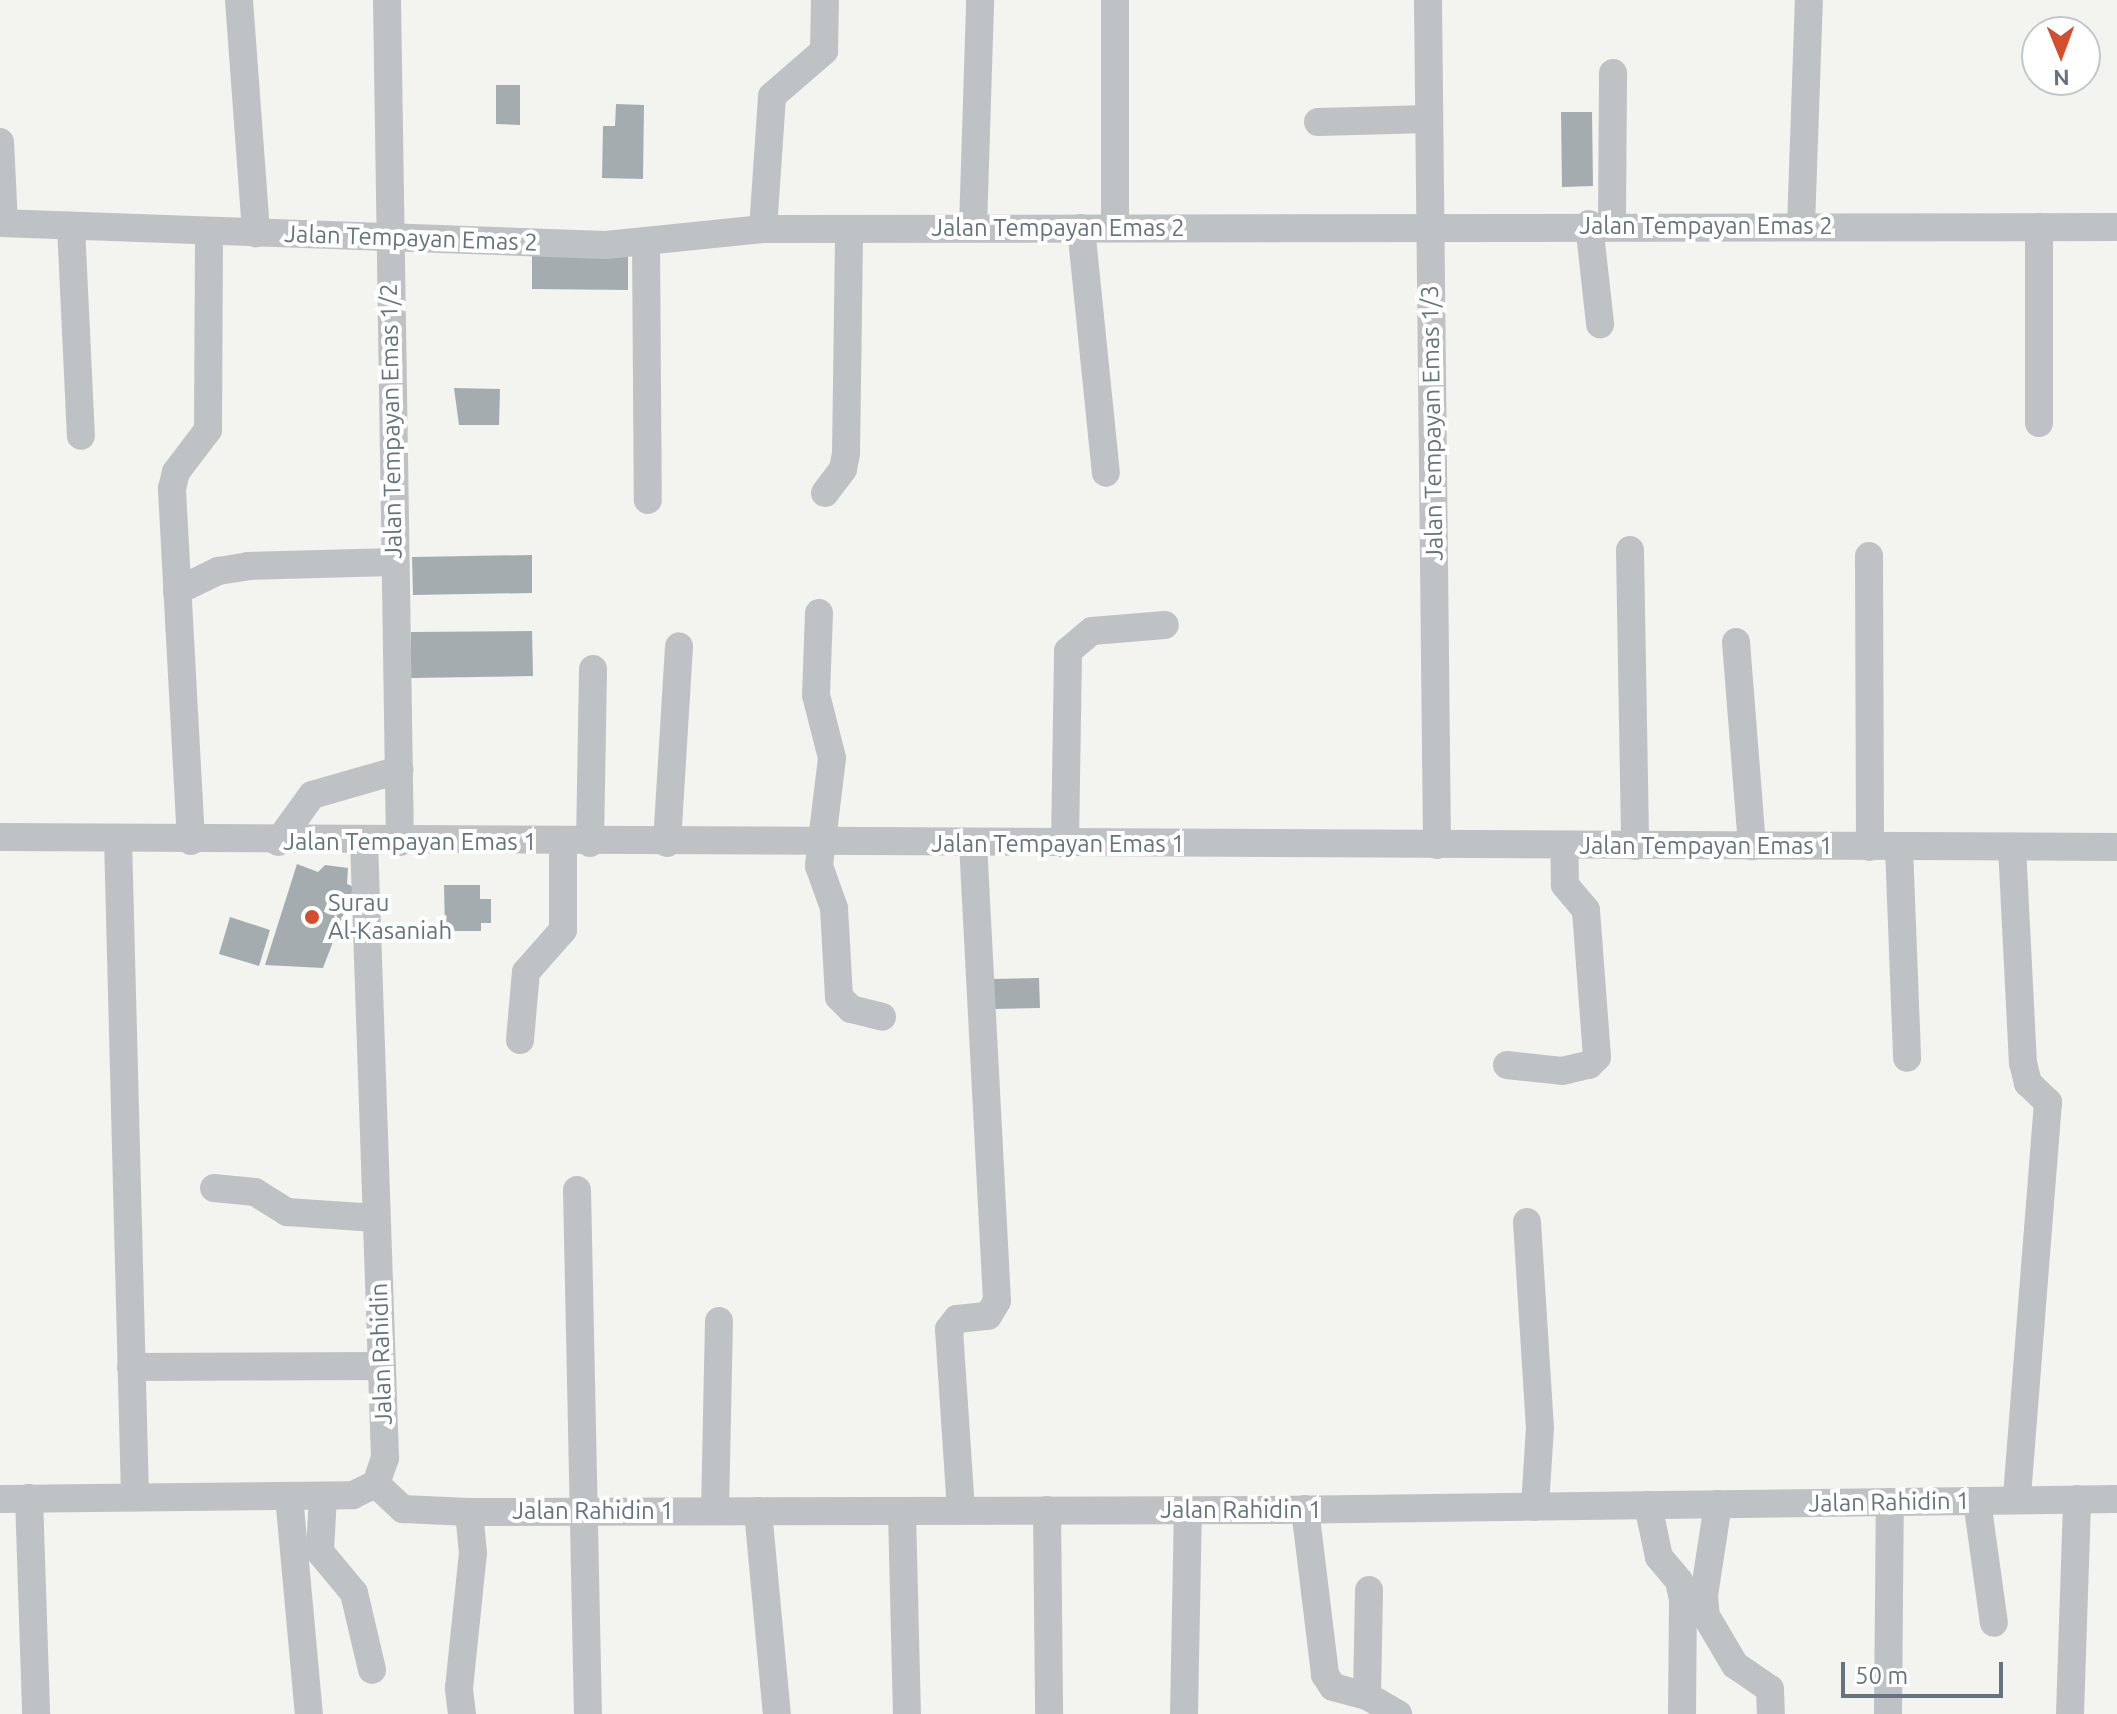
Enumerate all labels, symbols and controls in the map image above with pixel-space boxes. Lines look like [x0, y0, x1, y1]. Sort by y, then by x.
north arrow [2021, 16, 2101, 96]
text: N [2053, 66, 2070, 91]
street label: Jalan Tempayan Emas 2 [1579, 212, 1833, 240]
street label: Jalan Tempayan Emas 2 [931, 214, 1185, 242]
street label: Jalan Tempayan Emas 2 [284, 219, 538, 257]
street label: Jalan Tempayan Emas 1/2 [374, 283, 408, 559]
street label: Jalan Tempayan Emas 1/3 [1415, 285, 1449, 561]
street label: Jalan Tempayan Emas 1 [283, 828, 537, 856]
street label: Jalan Tempayan Emas 1 [931, 830, 1185, 858]
street label: Jalan Tempayan Emas 1 [1579, 832, 1833, 860]
place label: Surau Al-Kasaniah [328, 889, 452, 945]
marker: Surau Al-Kasaniah [303, 908, 321, 926]
street label: Jalan Rahidin [364, 1282, 398, 1426]
street label: Jalan Rahidin 1 [1808, 1486, 1970, 1518]
street label: Jalan Rahidin 1 [1160, 1496, 1322, 1524]
street label: Jalan Rahidin 1 [512, 1497, 674, 1525]
scale bar [1845, 1646, 2007, 1696]
text: 50 m [1855, 1662, 1908, 1689]

